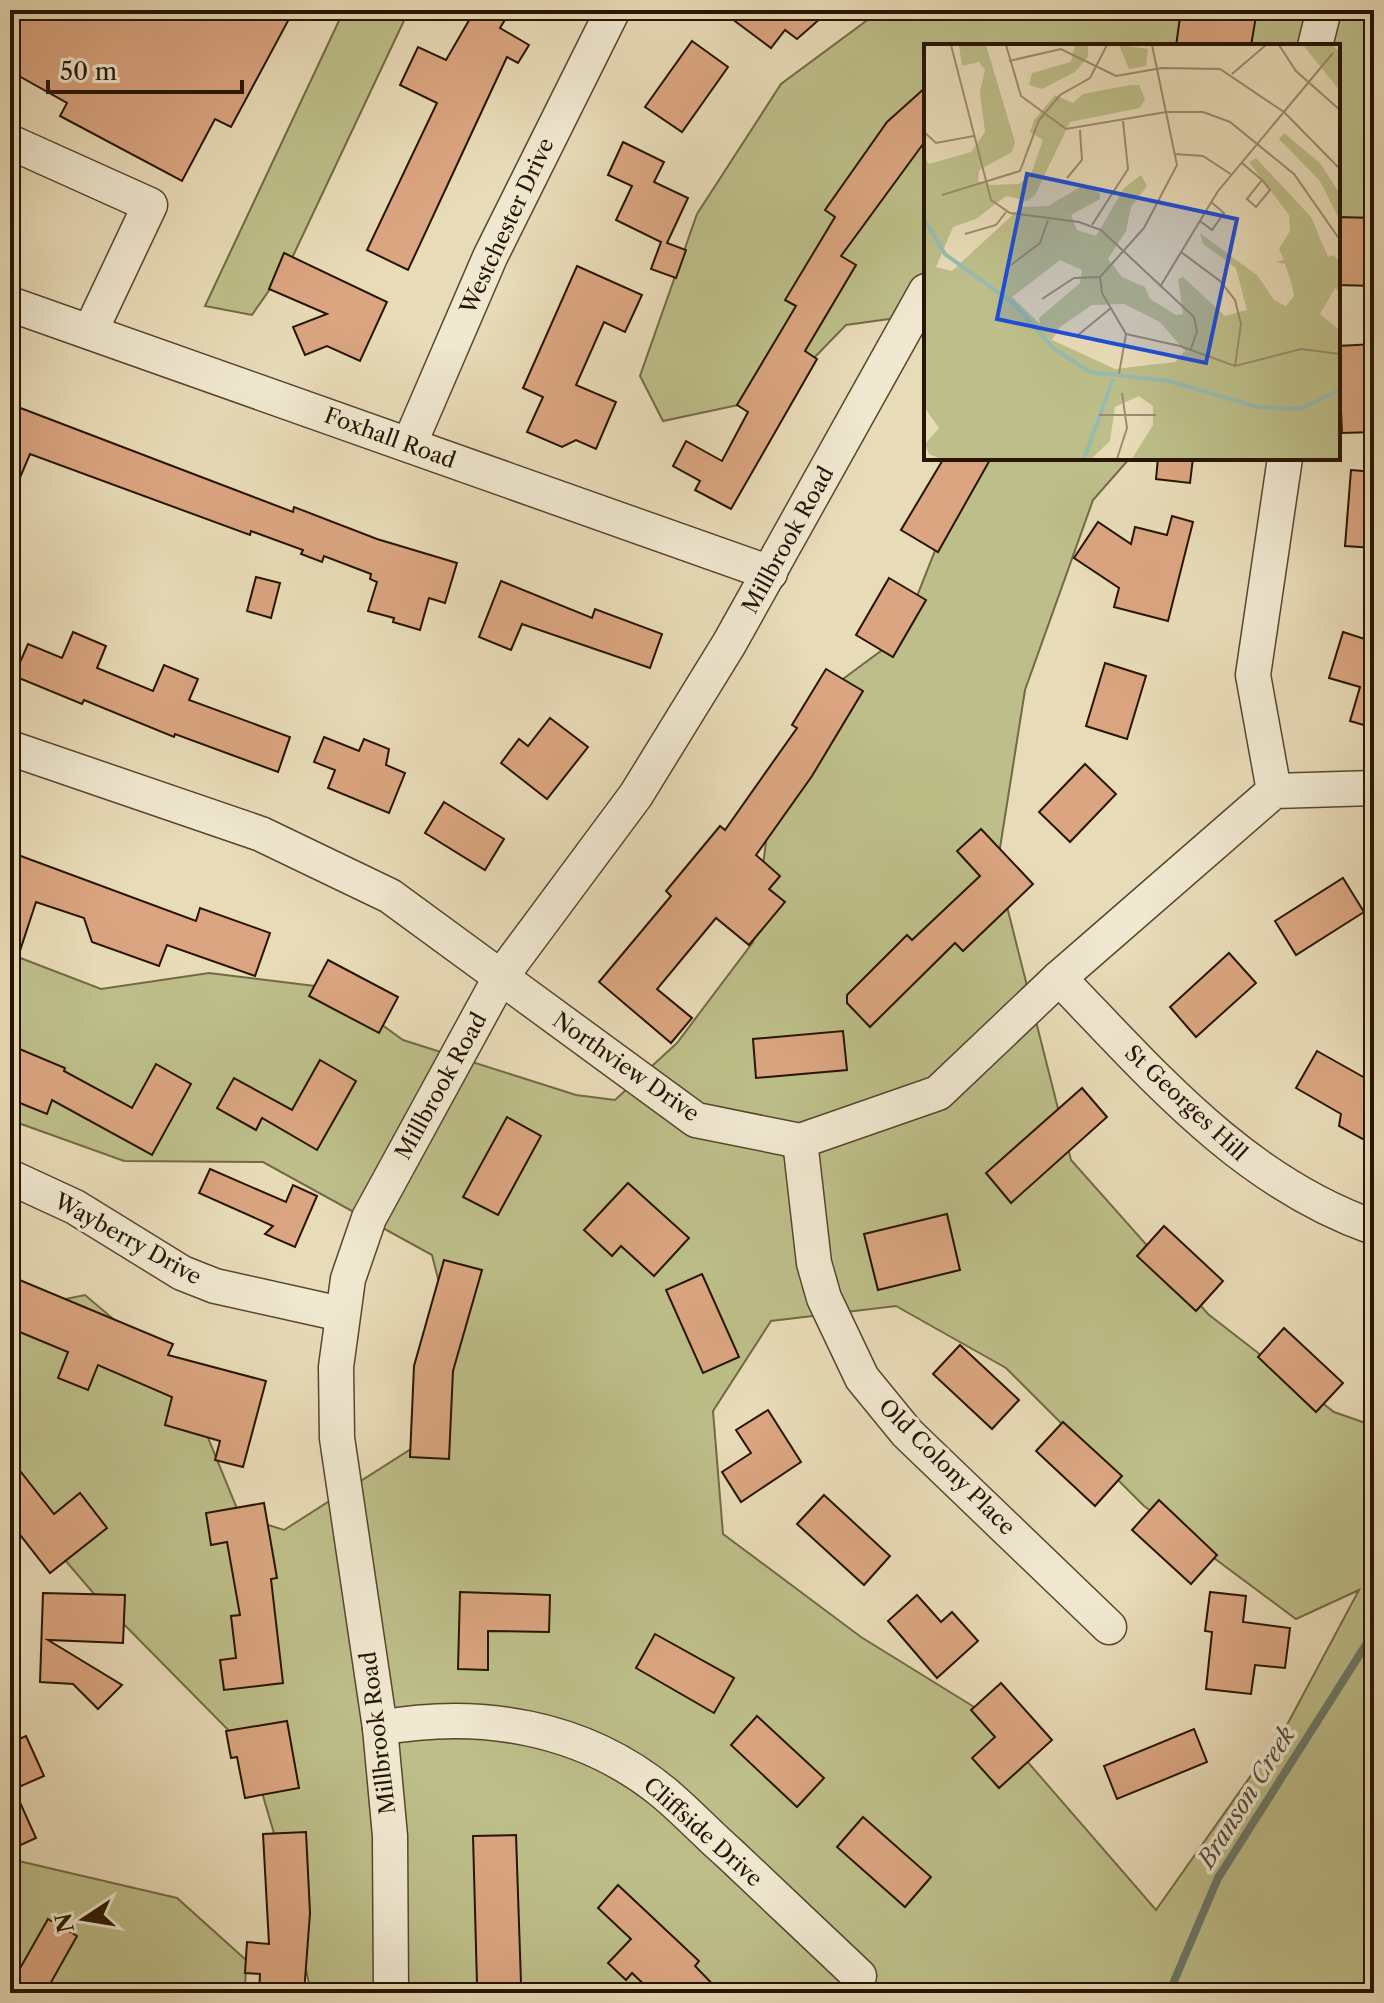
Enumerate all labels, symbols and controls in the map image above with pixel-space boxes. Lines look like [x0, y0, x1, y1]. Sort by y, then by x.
scale bar [48, 44, 242, 94]
inset map [924, 44, 1340, 460]
text: 50 m [60, 57, 117, 86]
street label: Westchester Drive [454, 134, 560, 319]
street label: Foxhall Road [321, 402, 459, 474]
street label: Millbrook Road [736, 462, 840, 618]
street label: Northview Drive [548, 1006, 704, 1128]
street label: Millbrook Road [389, 1008, 493, 1164]
street label: St Georges Hill [1119, 1039, 1253, 1167]
street label: Wayberry Drive [49, 1187, 206, 1291]
street label: Old Colony Place [873, 1393, 1021, 1541]
street label: Millbrook Road [355, 1650, 401, 1816]
water label: Branson Creek [1190, 1721, 1301, 1875]
street label: Cliffside Drive [638, 1772, 768, 1892]
north arrow [44, 1879, 124, 1959]
text: N [50, 1911, 80, 1935]

